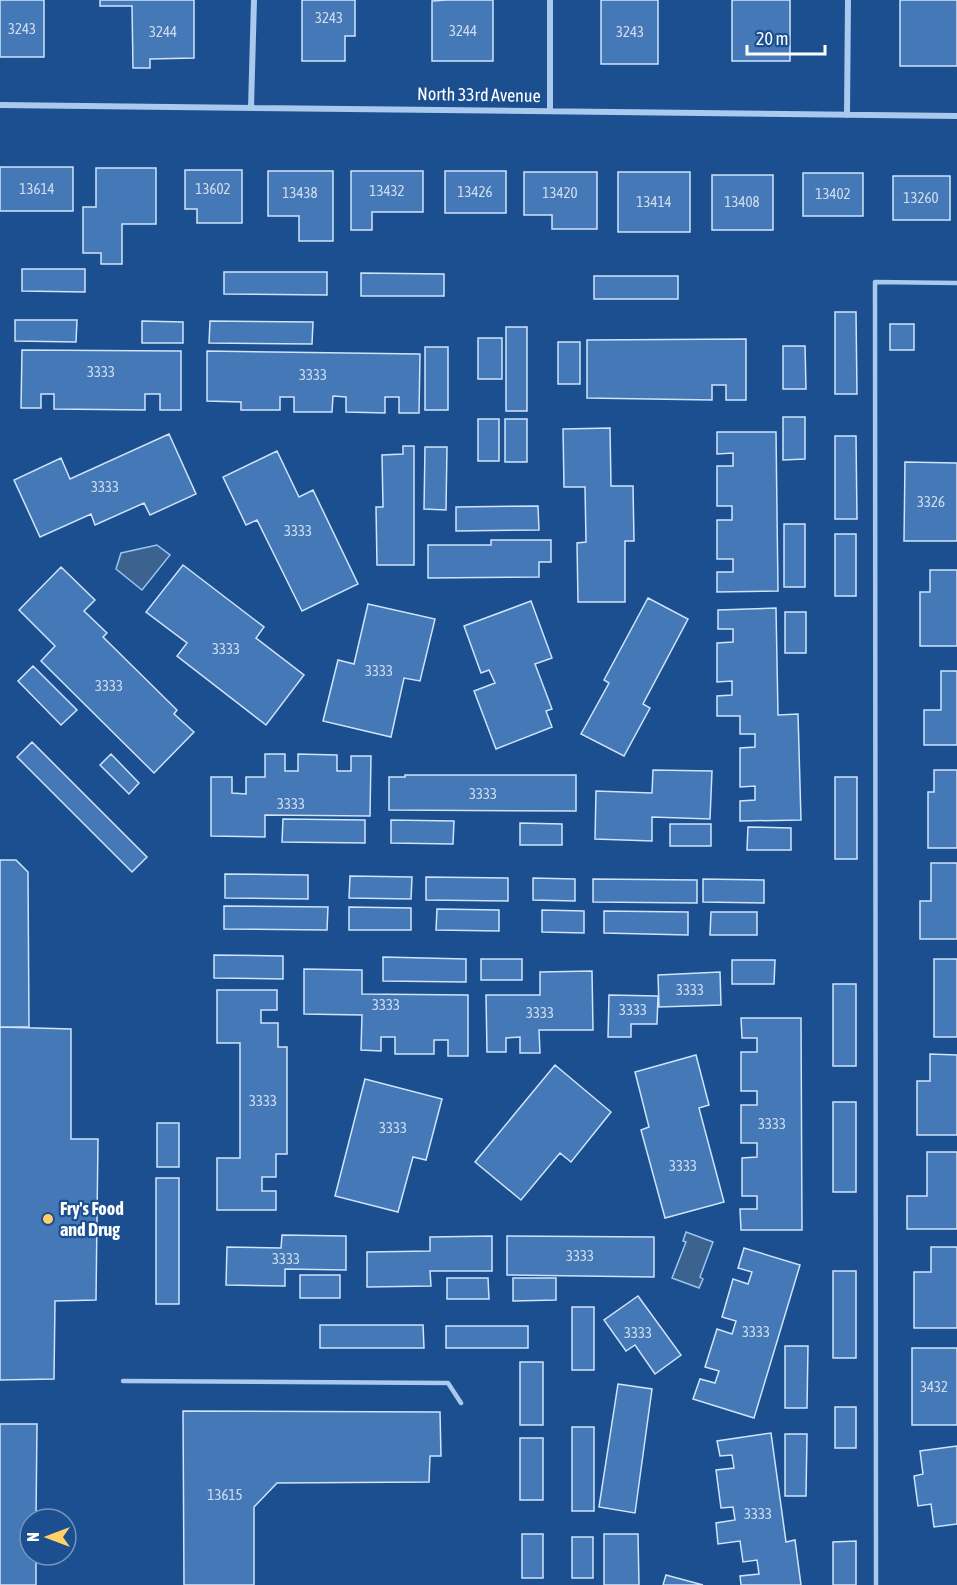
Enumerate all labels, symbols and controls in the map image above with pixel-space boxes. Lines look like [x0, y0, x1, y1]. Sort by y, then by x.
house number: 3243 [315, 9, 343, 26]
scale bar [747, 18, 825, 56]
house number: 3243 [8, 20, 36, 37]
house number: 3244 [449, 22, 477, 39]
house number: 3244 [149, 23, 177, 40]
house number: 3243 [616, 23, 644, 40]
text: 20 m [756, 28, 788, 49]
street label: North 33rd Avenue [417, 83, 541, 106]
house number: 13614 [19, 180, 55, 197]
house number: 13602 [195, 180, 231, 197]
house number: 13432 [369, 182, 405, 199]
house number: 13426 [457, 183, 493, 200]
house number: 13438 [282, 184, 318, 201]
house number: 13420 [542, 184, 578, 201]
house number: 13402 [815, 185, 851, 202]
house number: 13260 [903, 189, 939, 206]
house number: 13414 [636, 193, 672, 210]
house number: 13408 [724, 193, 760, 210]
house number: 3333 [87, 363, 115, 380]
house number: 3333 [299, 366, 327, 383]
house number: 3333 [91, 478, 119, 495]
house number: 3326 [917, 493, 945, 510]
house number: 3333 [284, 522, 312, 539]
house number: 3333 [212, 640, 240, 657]
house number: 3333 [365, 662, 393, 679]
house number: 3333 [95, 677, 123, 694]
house number: 3333 [469, 785, 497, 802]
house number: 3333 [277, 795, 305, 812]
house number: 3333 [676, 981, 704, 998]
house number: 3333 [372, 996, 400, 1013]
house number: 3333 [619, 1001, 647, 1018]
house number: 3333 [526, 1004, 554, 1021]
house number: 3333 [249, 1092, 277, 1109]
house number: 3333 [758, 1115, 786, 1132]
house number: 3333 [379, 1119, 407, 1136]
house number: 3333 [669, 1157, 697, 1174]
place label: Fry's Food and Drug [60, 1198, 124, 1240]
marker: Fry's Food and Drug [41, 1212, 55, 1226]
house number: 3333 [566, 1247, 594, 1264]
house number: 3333 [272, 1250, 300, 1267]
house number: 3333 [742, 1323, 770, 1340]
house number: 3333 [624, 1324, 652, 1341]
house number: 3432 [920, 1378, 948, 1395]
house number: 13615 [207, 1486, 243, 1503]
house number: 3333 [744, 1505, 772, 1522]
north arrow [18, 1507, 78, 1567]
text: N [24, 1532, 42, 1542]

